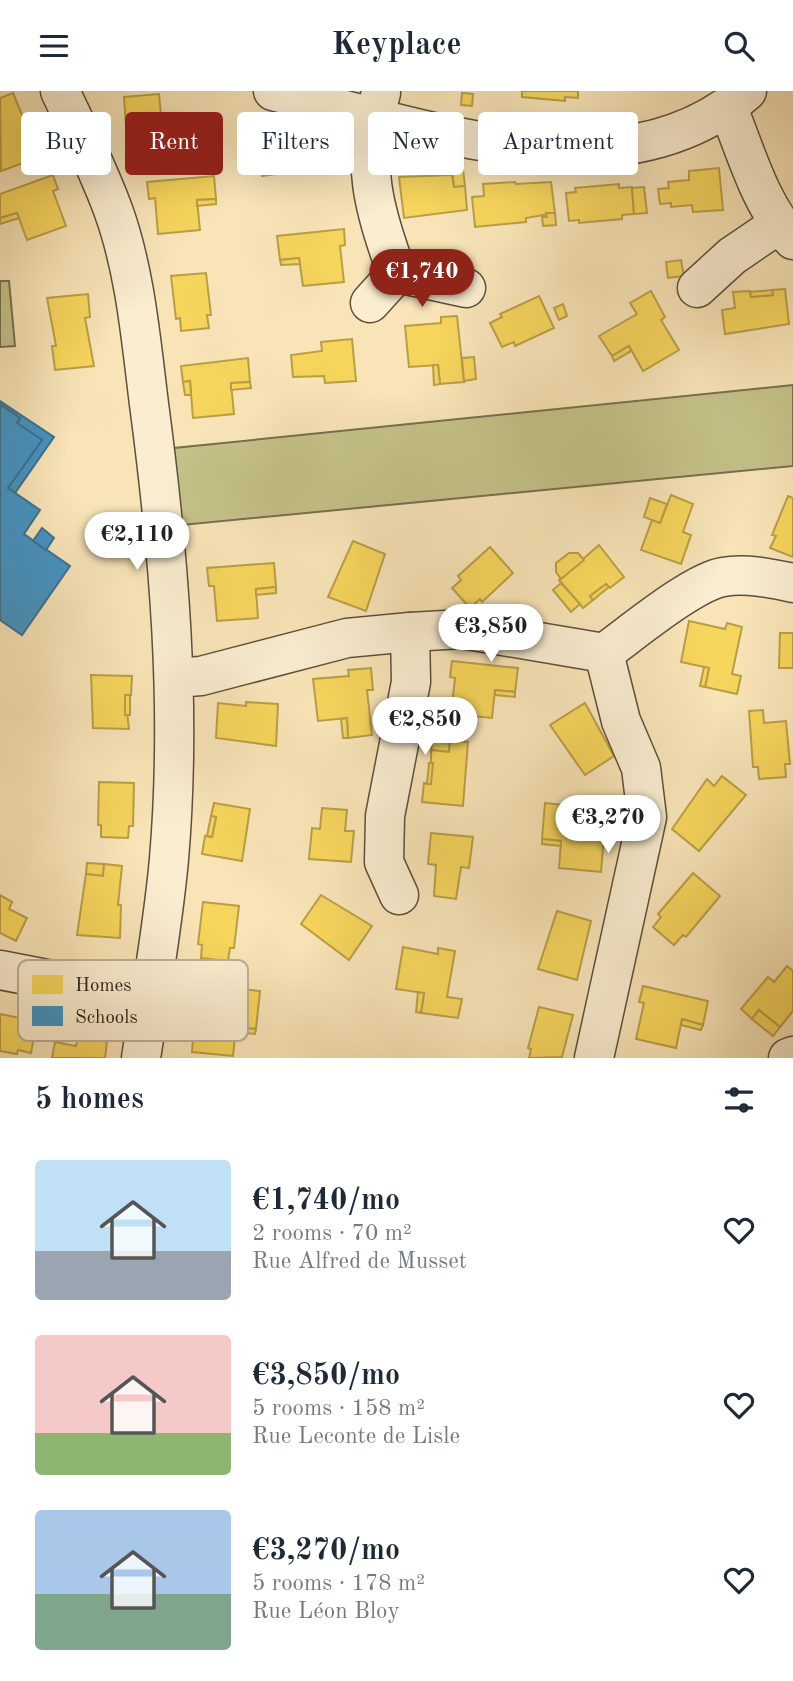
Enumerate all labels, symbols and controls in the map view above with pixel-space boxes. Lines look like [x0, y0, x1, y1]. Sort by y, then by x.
icon: menu [35, 27, 73, 65]
icon: search [720, 27, 758, 65]
text: Keyplace [331, 30, 462, 62]
chip: Buy [21, 112, 111, 175]
chip: Rent [125, 112, 223, 175]
chip: Filters [237, 112, 354, 175]
chip: New [368, 112, 464, 175]
chip: Apartment [478, 112, 638, 175]
pin: €1,740 [365, 249, 479, 309]
text: €1,740 [385, 260, 459, 283]
pin: €2,110 [80, 512, 194, 572]
text: €2,110 [100, 523, 174, 546]
pin: €3,850 [434, 605, 548, 664]
text: €3,850 [454, 615, 528, 638]
pin: €2,850 [368, 697, 482, 757]
text: €2,850 [388, 708, 462, 731]
pin: €3,270 [551, 795, 665, 855]
text: €3,270 [571, 806, 645, 829]
legend [18, 960, 248, 1041]
text: Homes [75, 977, 131, 996]
text: Schools [75, 1009, 138, 1028]
icon: filters [720, 1081, 758, 1119]
text: 5 homes [35, 1085, 144, 1115]
text: €1,740/mo [252, 1186, 400, 1216]
icon: home [91, 1188, 175, 1272]
icon: heart [720, 1211, 758, 1249]
text: 2 rooms · 70 m² [252, 1222, 412, 1245]
text: Rue Alfred de Musset [252, 1250, 467, 1273]
text: €3,850/mo [252, 1361, 400, 1391]
icon: home [91, 1363, 175, 1447]
icon: heart [720, 1386, 758, 1424]
text: 5 rooms · 158 m² [252, 1397, 425, 1420]
text: Rue Leconte de Lisle [252, 1425, 460, 1448]
text: €3,270/mo [252, 1536, 400, 1566]
icon: home [91, 1538, 175, 1622]
icon: heart [720, 1561, 758, 1599]
text: 5 rooms · 178 m² [252, 1572, 425, 1595]
text: Rue Léon Bloy [252, 1600, 400, 1623]

